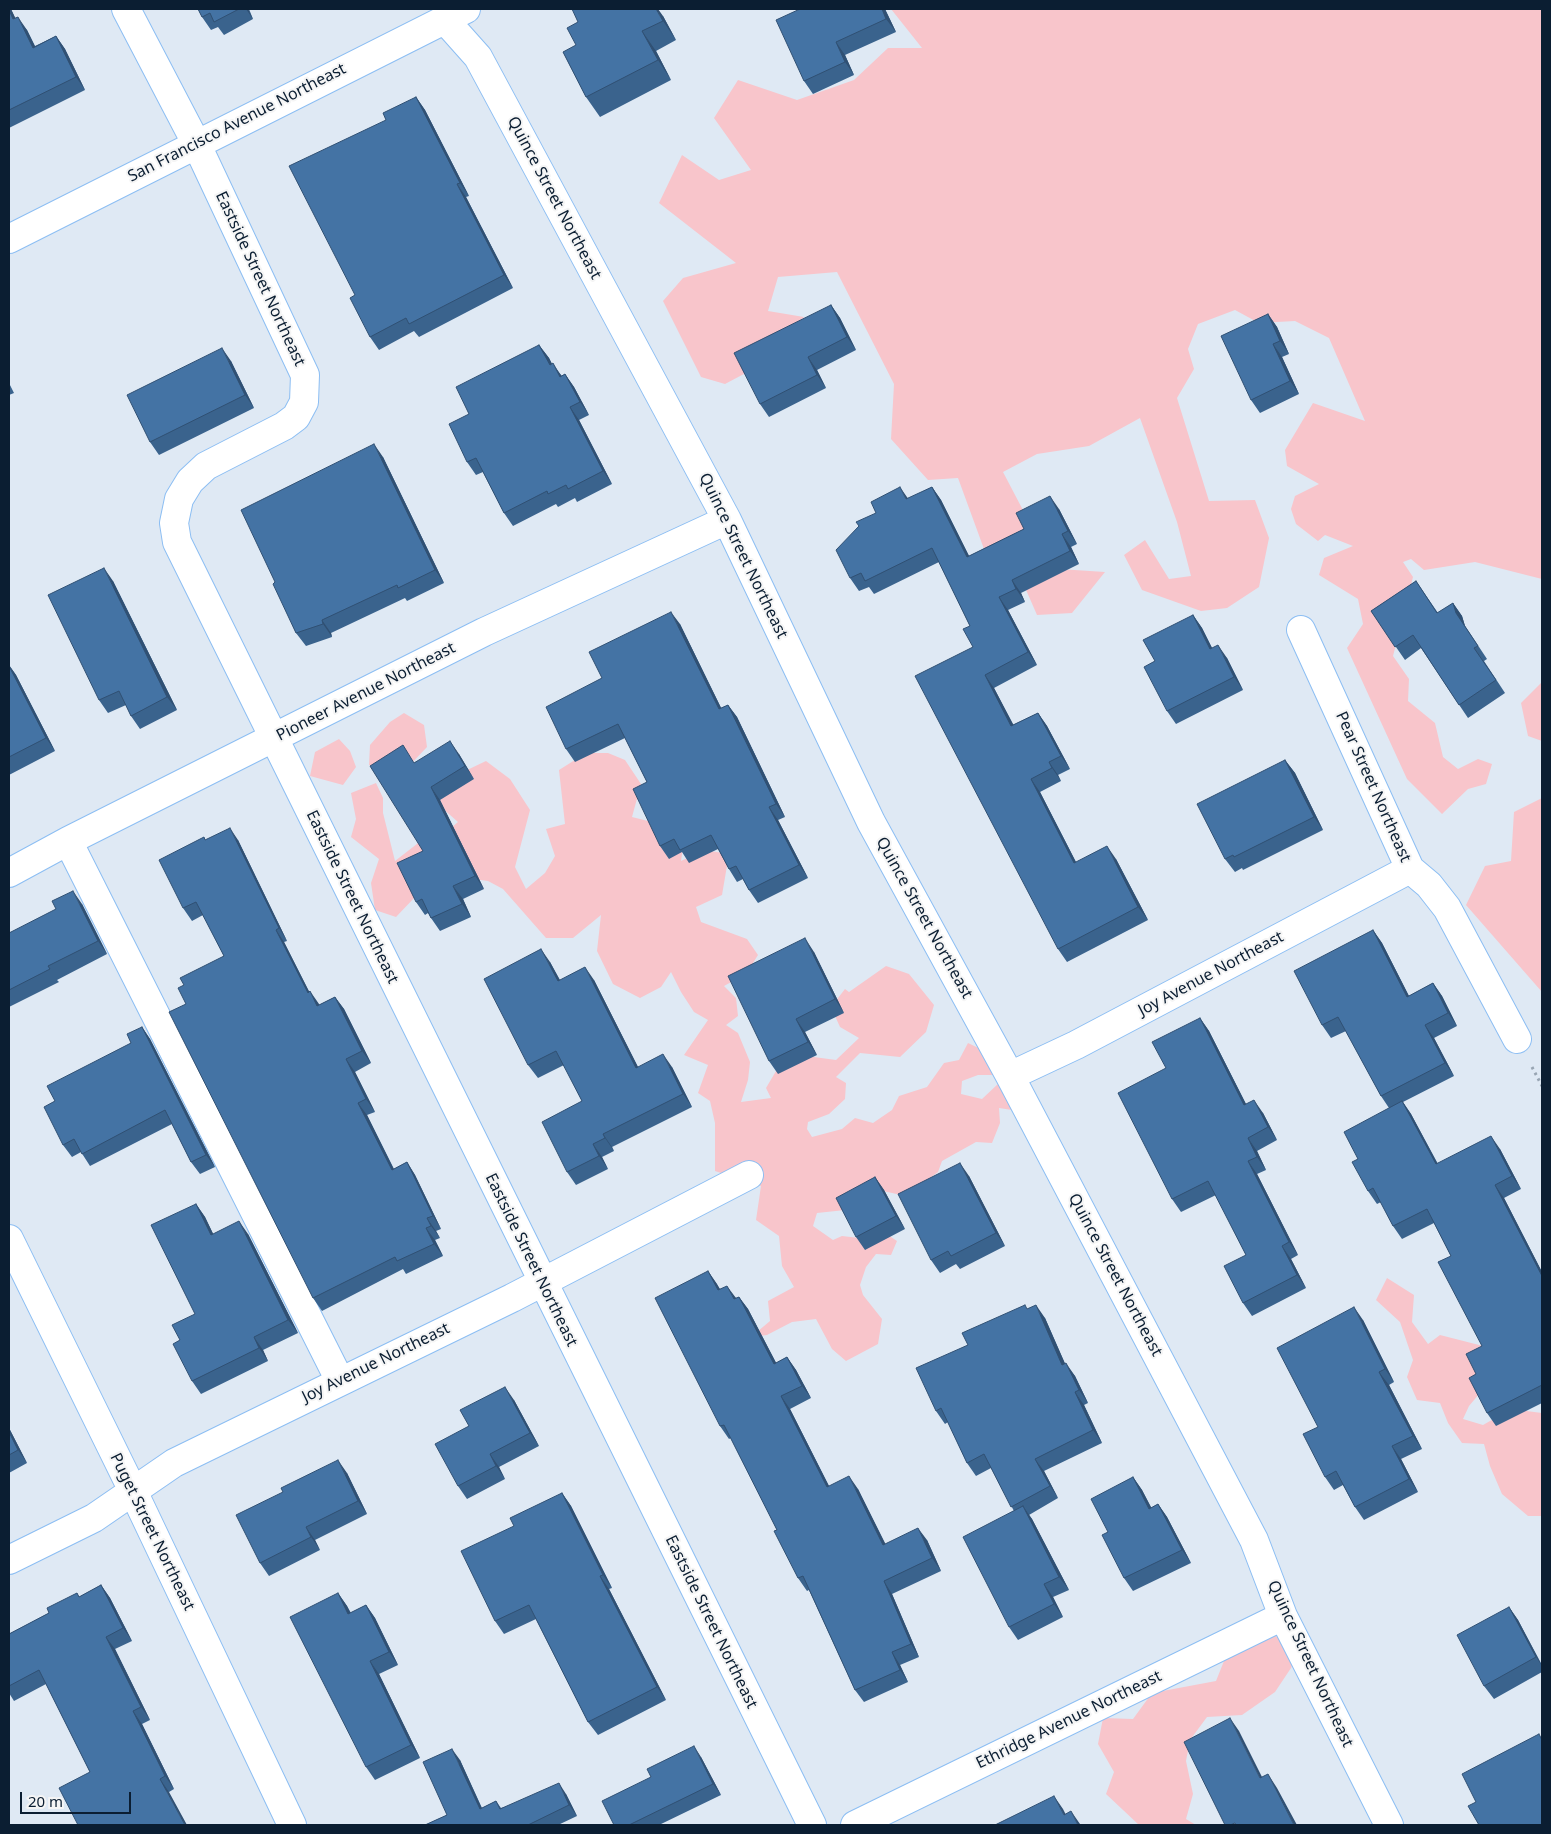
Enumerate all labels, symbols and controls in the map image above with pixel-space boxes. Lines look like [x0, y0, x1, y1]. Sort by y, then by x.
street label: San Francisco Avenue Northeast [125, 59, 349, 187]
street label: Quince Street Northeast [503, 113, 605, 283]
street label: Eastside Street Northeast [211, 189, 309, 369]
street label: Quince Street Northeast [695, 470, 791, 642]
street label: Pioneer Avenue Northeast [273, 638, 459, 746]
street label: Pear Street Northeast [1331, 709, 1415, 865]
street label: Eastside Street Northeast [302, 807, 402, 987]
street label: Quince Street Northeast [872, 834, 976, 1002]
street label: Joy Avenue Northeast [1135, 928, 1287, 1020]
street label: Eastside Street Northeast [481, 1170, 581, 1350]
street label: Quince Street Northeast [1064, 1190, 1166, 1360]
street label: Joy Avenue Northeast [299, 1319, 453, 1407]
street label: Puget Street Northeast [106, 1450, 198, 1614]
street label: Eastside Street Northeast [661, 1532, 761, 1712]
street label: Quince Street Northeast [1263, 1578, 1357, 1750]
street label: Ethridge Avenue Northeast [973, 1667, 1165, 1773]
scale bar [22, 1782, 134, 1814]
text: 20 m [28, 1791, 63, 1811]

